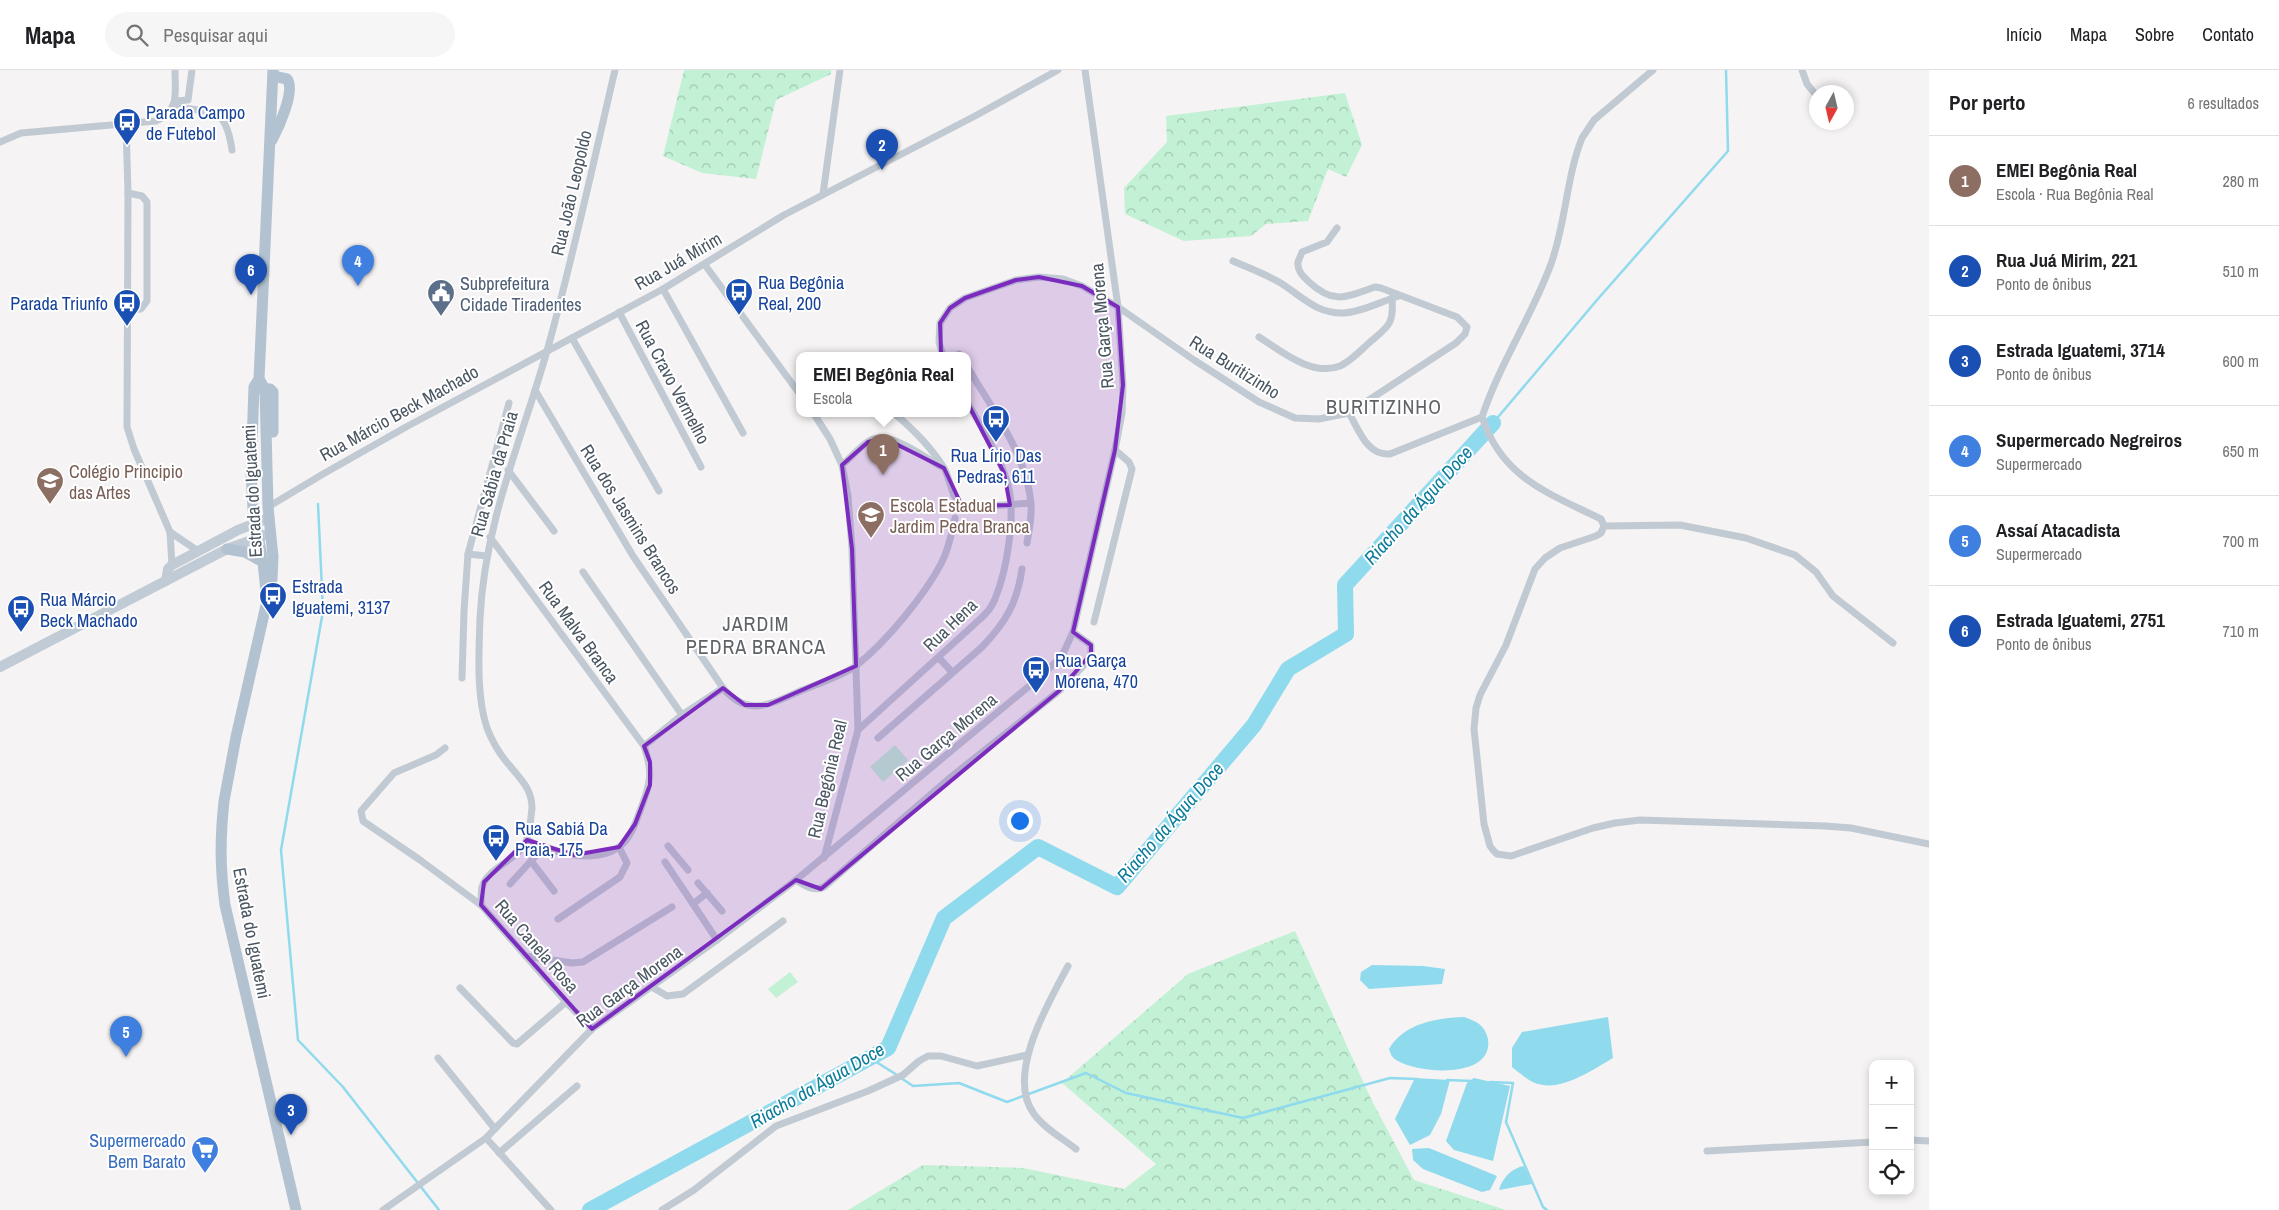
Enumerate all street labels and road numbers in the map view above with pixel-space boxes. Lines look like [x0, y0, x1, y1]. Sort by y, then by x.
street label: Rua João Leopoldo [544, 128, 598, 258]
street label: Rua Juá Mirim [630, 226, 726, 296]
street label: Rua Garça Morena [1084, 262, 1120, 390]
street label: Rua Cravo Vermelho [630, 316, 716, 448]
street label: Rua Buritizinho [1185, 329, 1285, 405]
street label: Rua Márcio Beck Machado [315, 359, 483, 467]
street label: Rua Sábia da Praia [464, 408, 524, 540]
street label: Estrada do Iguatemi [236, 424, 268, 558]
street label: Rua dos Jasmins Brancos [575, 439, 687, 599]
street label: Rua Malva Branca [533, 576, 625, 688]
street label: Rua Hena [917, 593, 983, 657]
street label: Rua Garça Morena [890, 687, 1002, 787]
street label: Rua Begônia Real [801, 717, 853, 841]
street label: Estrada do Iguatemi [227, 865, 277, 1001]
street label: Rua Canela Rosa [489, 894, 585, 998]
street label: Rua Garça Morena [571, 939, 687, 1033]

